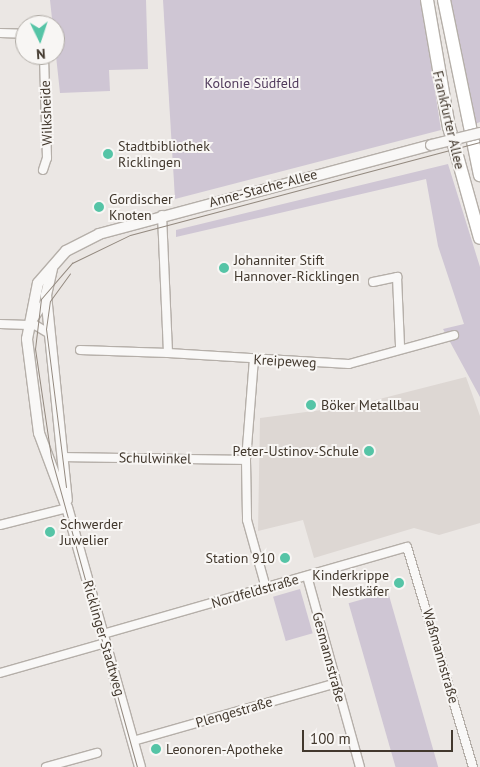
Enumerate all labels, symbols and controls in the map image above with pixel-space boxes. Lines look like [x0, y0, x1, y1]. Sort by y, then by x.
north arrow [15, 15, 65, 65]
text: N [36, 45, 46, 63]
street label: Frankfurter Allee [429, 69, 469, 171]
park label: Kolonie Südfeld [205, 75, 299, 91]
street label: Wilksheide [36, 80, 56, 146]
place label: Stadtbibliothek Ricklingen [118, 138, 210, 170]
marker: Stadtbibliothek Ricklingen [102, 148, 114, 160]
street label: Anne-Stache-Allee [207, 165, 319, 211]
place label: Gordischer Knoten [109, 191, 173, 223]
marker: Gordischer Knoten [93, 201, 105, 213]
place label: Johanniter Stift Hannover-Ricklingen [234, 252, 359, 284]
marker: Johanniter Stift Hannover-Ricklingen [218, 262, 230, 274]
street label: Kreipeweg [253, 351, 317, 371]
place label: Böker Metallbau [321, 397, 419, 413]
marker: Böker Metallbau [305, 399, 317, 411]
place label: Peter-Ustinov-Schule [233, 443, 359, 459]
marker: Peter-Ustinov-Schule [363, 445, 375, 457]
street label: Schulwinkel [119, 449, 191, 467]
place label: Schwerder Juwelier [60, 516, 123, 548]
marker: Schwerder Juwelier [44, 526, 56, 538]
place label: Station 910 [206, 550, 275, 566]
marker: Station 910 [279, 552, 291, 564]
place label: Kinderkrippe Nestkäfer [312, 567, 389, 600]
street label: Nordfeldstraße [209, 571, 301, 611]
marker: Kinderkrippe Nestkäfer [393, 577, 405, 589]
street label: Ricklinger Stadtweg [79, 578, 129, 698]
street label: Waßmannstraße [419, 607, 463, 705]
street label: Gesmannstraße [309, 610, 349, 704]
street label: Plengestraße [194, 693, 274, 731]
scale bar [305, 720, 456, 752]
text: 100 m [310, 729, 351, 748]
place label: Leonoren-Apotheke [166, 741, 283, 757]
marker: Leonoren-Apotheke [150, 743, 162, 755]

